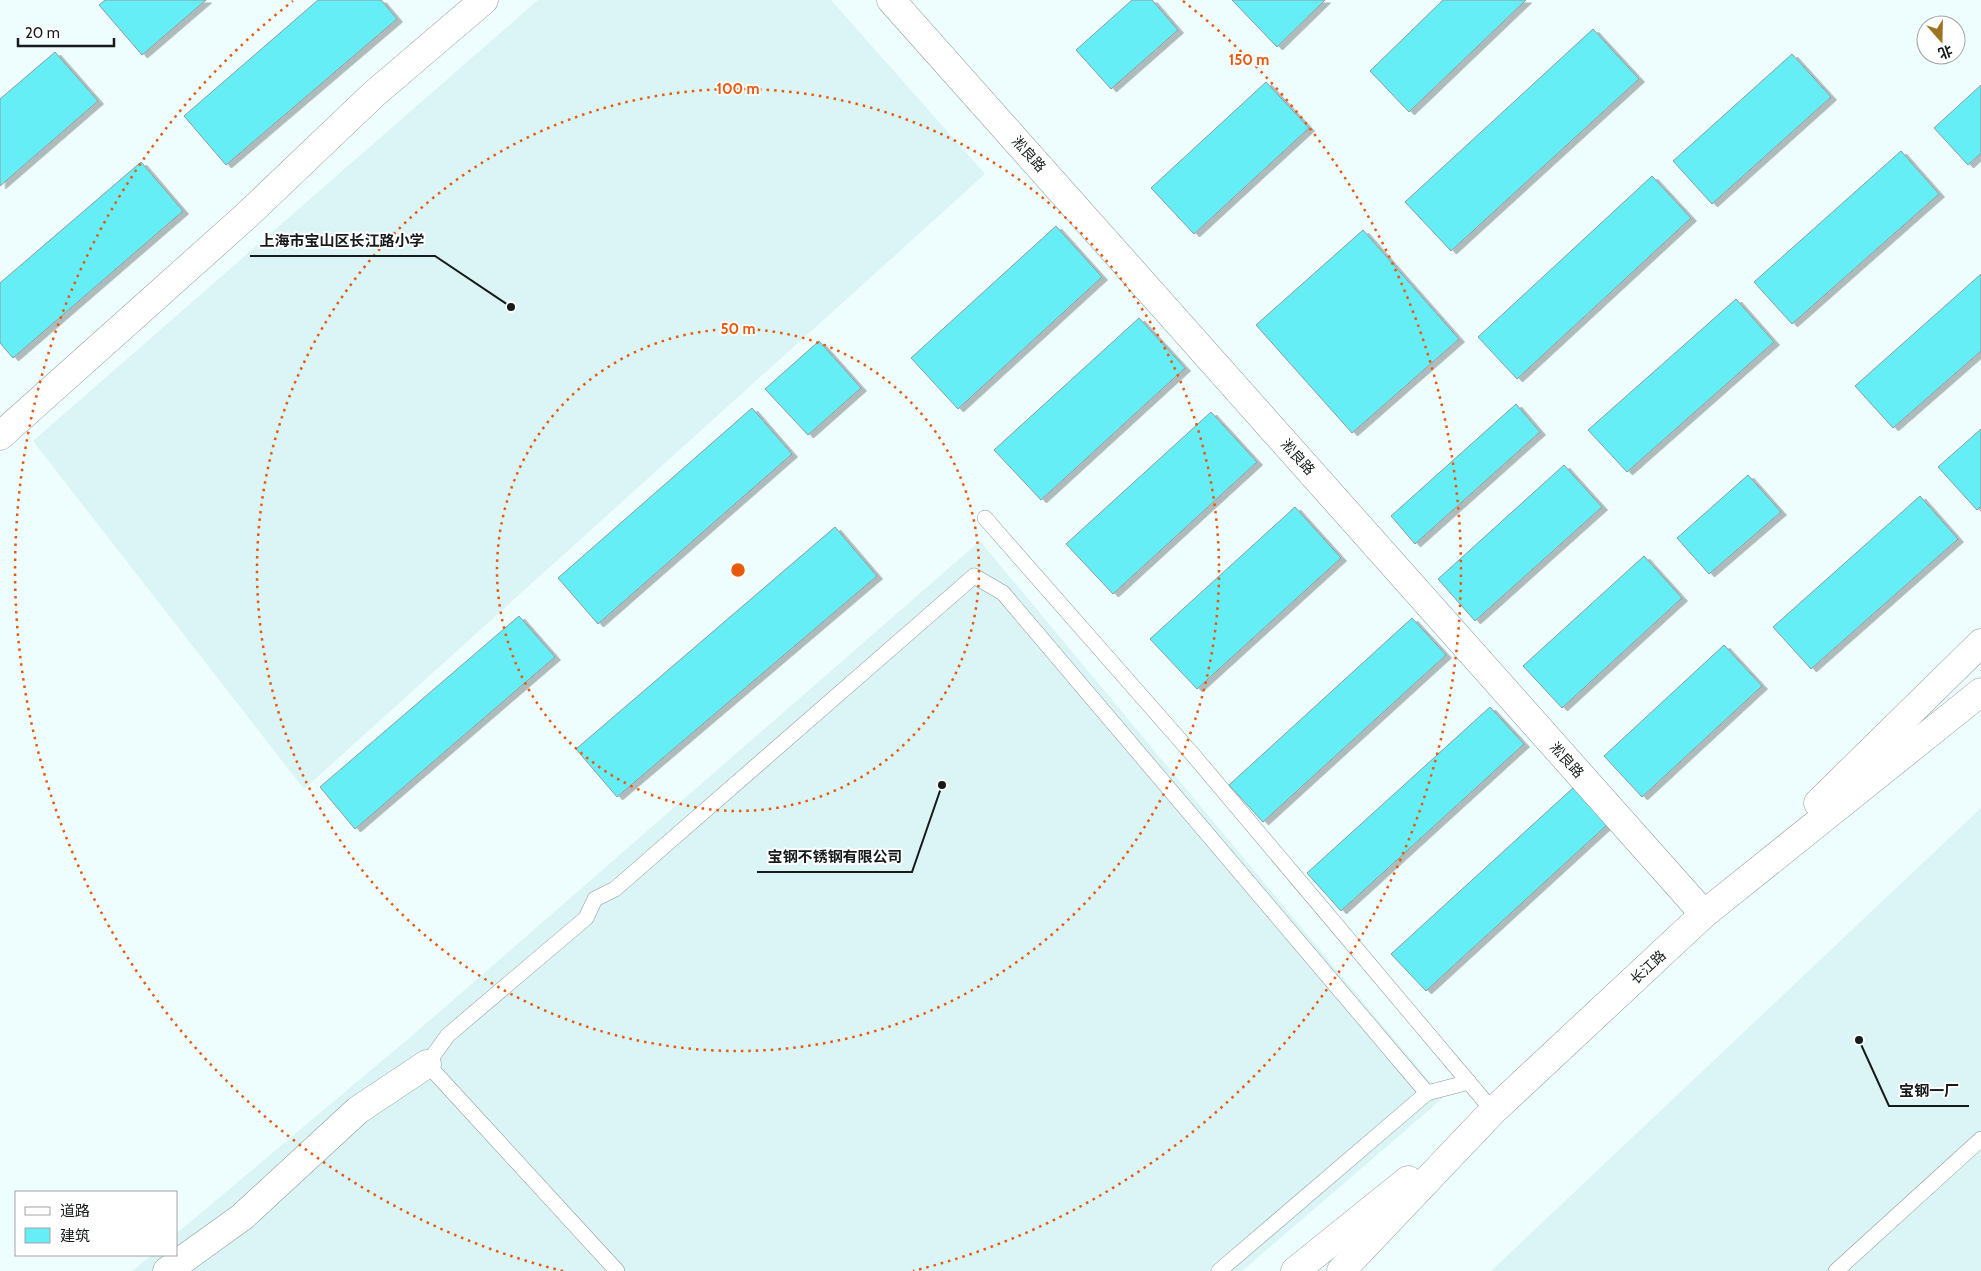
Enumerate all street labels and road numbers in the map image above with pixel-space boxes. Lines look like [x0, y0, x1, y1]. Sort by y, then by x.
street label: 淞良路 [1008, 132, 1050, 176]
street label: 淞良路 [1277, 435, 1319, 479]
street label: 淞良路 [1546, 738, 1588, 782]
street label: 长江路 [1627, 946, 1669, 988]

